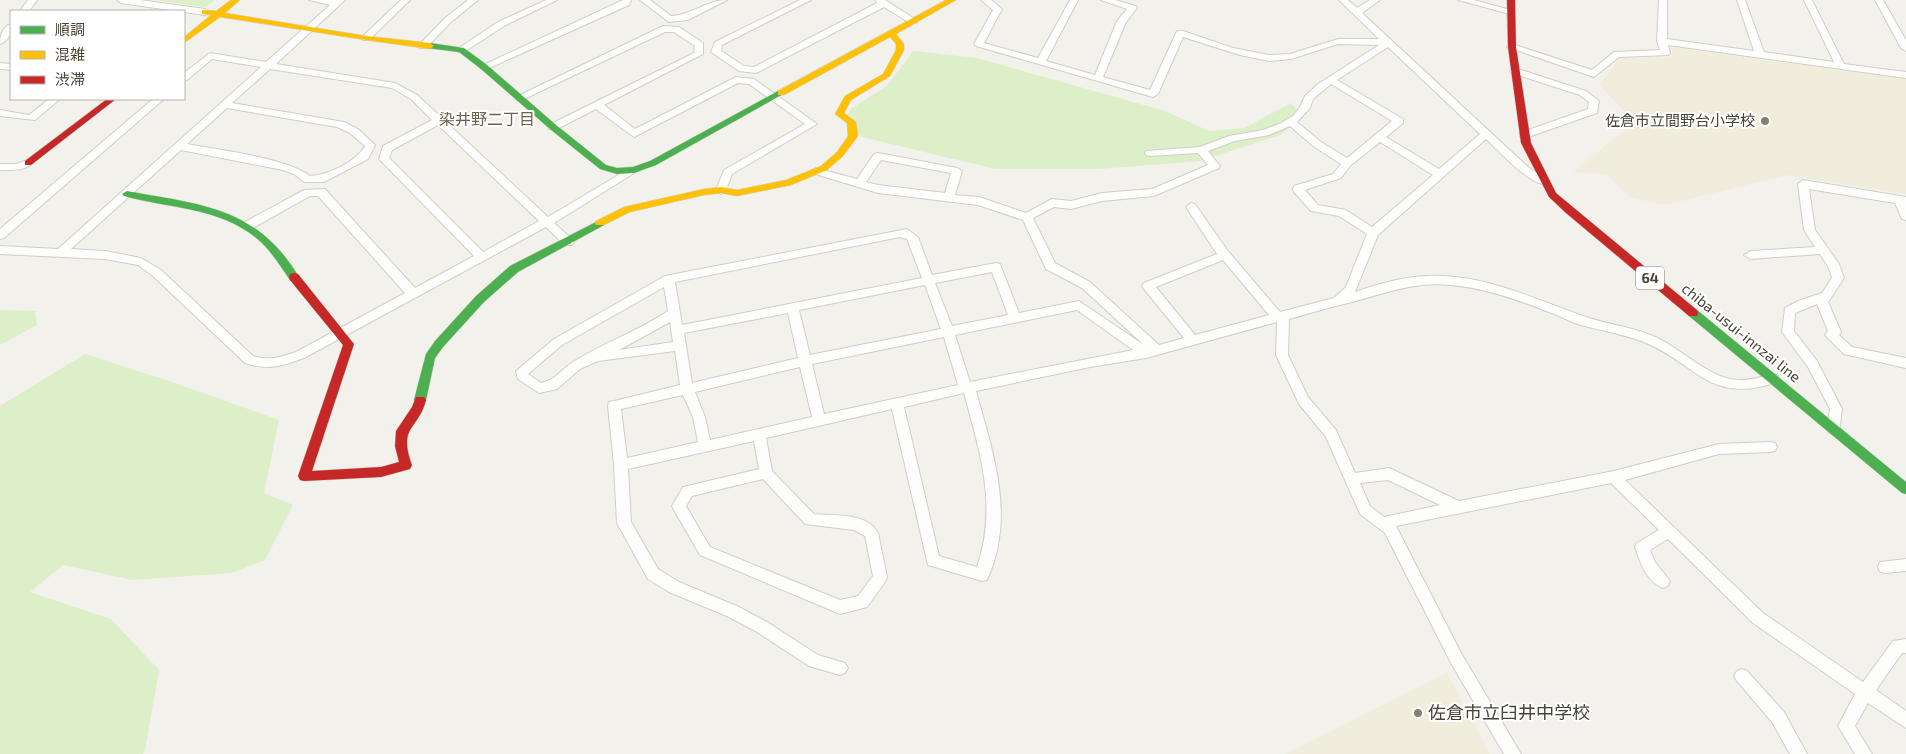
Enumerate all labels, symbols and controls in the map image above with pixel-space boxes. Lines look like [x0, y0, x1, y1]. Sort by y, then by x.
legend [10, 10, 185, 100]
text: 順調 [55, 20, 85, 38]
text: 混雑 [55, 45, 85, 63]
text: 渋滞 [55, 70, 85, 88]
district label: 染井野二丁目 [439, 109, 535, 128]
place label: 佐倉市立間野台小学校 [1605, 111, 1755, 129]
marker: 佐倉市立間野台小学校 [1759, 115, 1771, 127]
road number: 64 [1636, 266, 1664, 290]
street label: chiba-usui-innzai line [1679, 279, 1805, 386]
place label: 佐倉市立臼井中学校 [1428, 701, 1590, 723]
marker: 佐倉市立臼井中学校 [1412, 707, 1424, 719]

